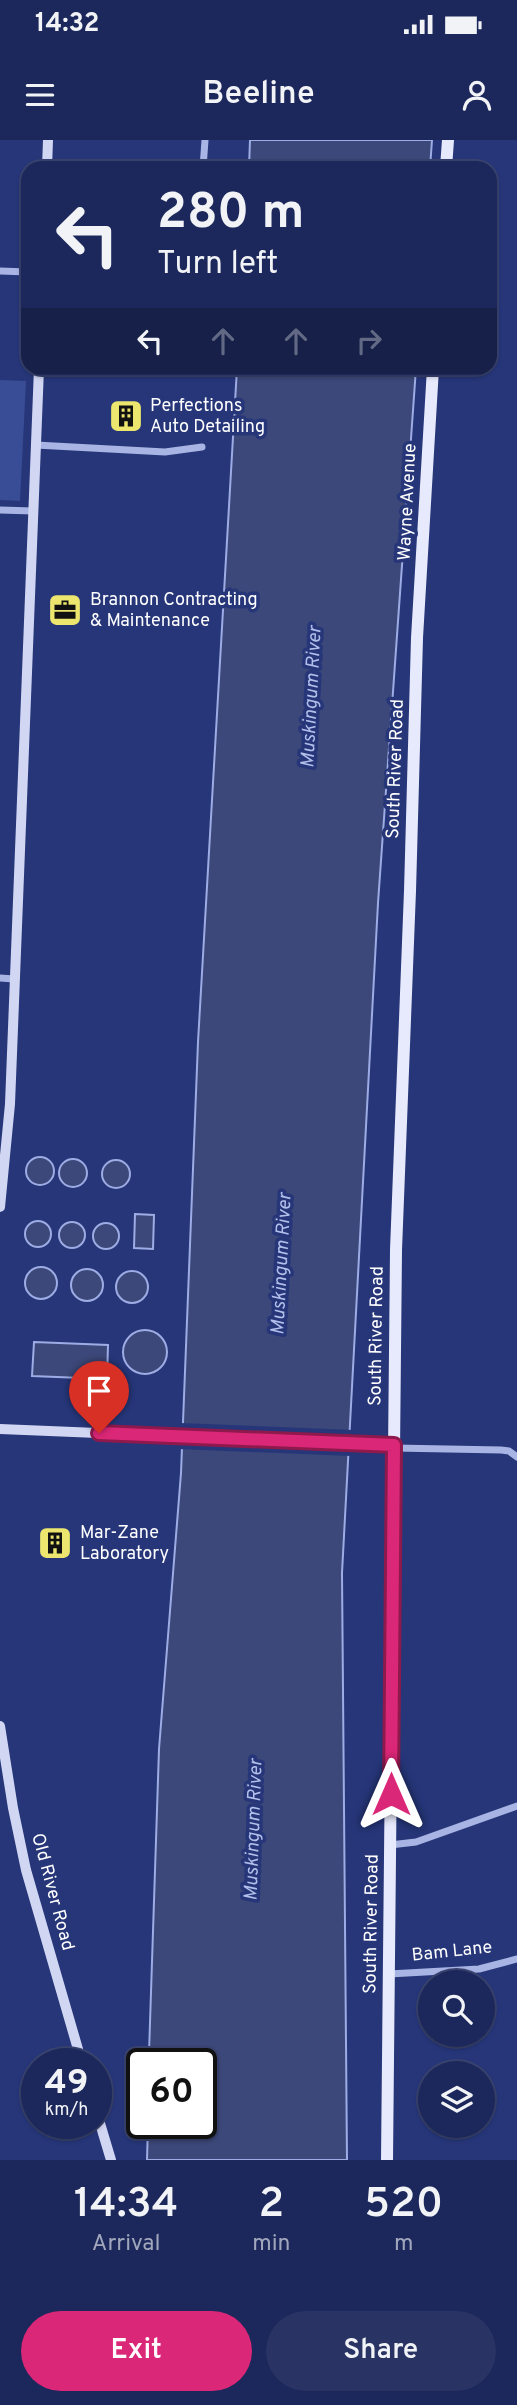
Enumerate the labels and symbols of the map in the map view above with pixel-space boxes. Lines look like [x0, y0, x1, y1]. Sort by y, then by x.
place label: Perfections Auto Detailing [150, 395, 265, 439]
building icon: Perfections Auto Detailing [107, 397, 145, 435]
street label: Wayne Avenue [393, 443, 423, 561]
place label: Brannon Contracting & Maintenance [90, 589, 258, 633]
office icon: Brannon Contracting & Maintenance [46, 591, 84, 629]
water label: Muskingum River [296, 624, 328, 769]
street label: South River Road [382, 699, 410, 839]
water label: Muskingum River [266, 1191, 298, 1336]
street label: South River Road [364, 1266, 390, 1406]
pin [69, 1361, 129, 1433]
place label: Mar-Zane Laboratory [80, 1522, 169, 1566]
building icon: Mar-Zane Laboratory [36, 1524, 74, 1562]
water label: Muskingum River [240, 1757, 269, 1901]
position arrow [354, 1757, 428, 1831]
street label: Old River Road [25, 1831, 79, 1953]
street label: South River Road [359, 1854, 385, 1994]
street label: Bam Lane [411, 1936, 493, 1968]
speed limit sign: 60 [126, 2048, 217, 2139]

